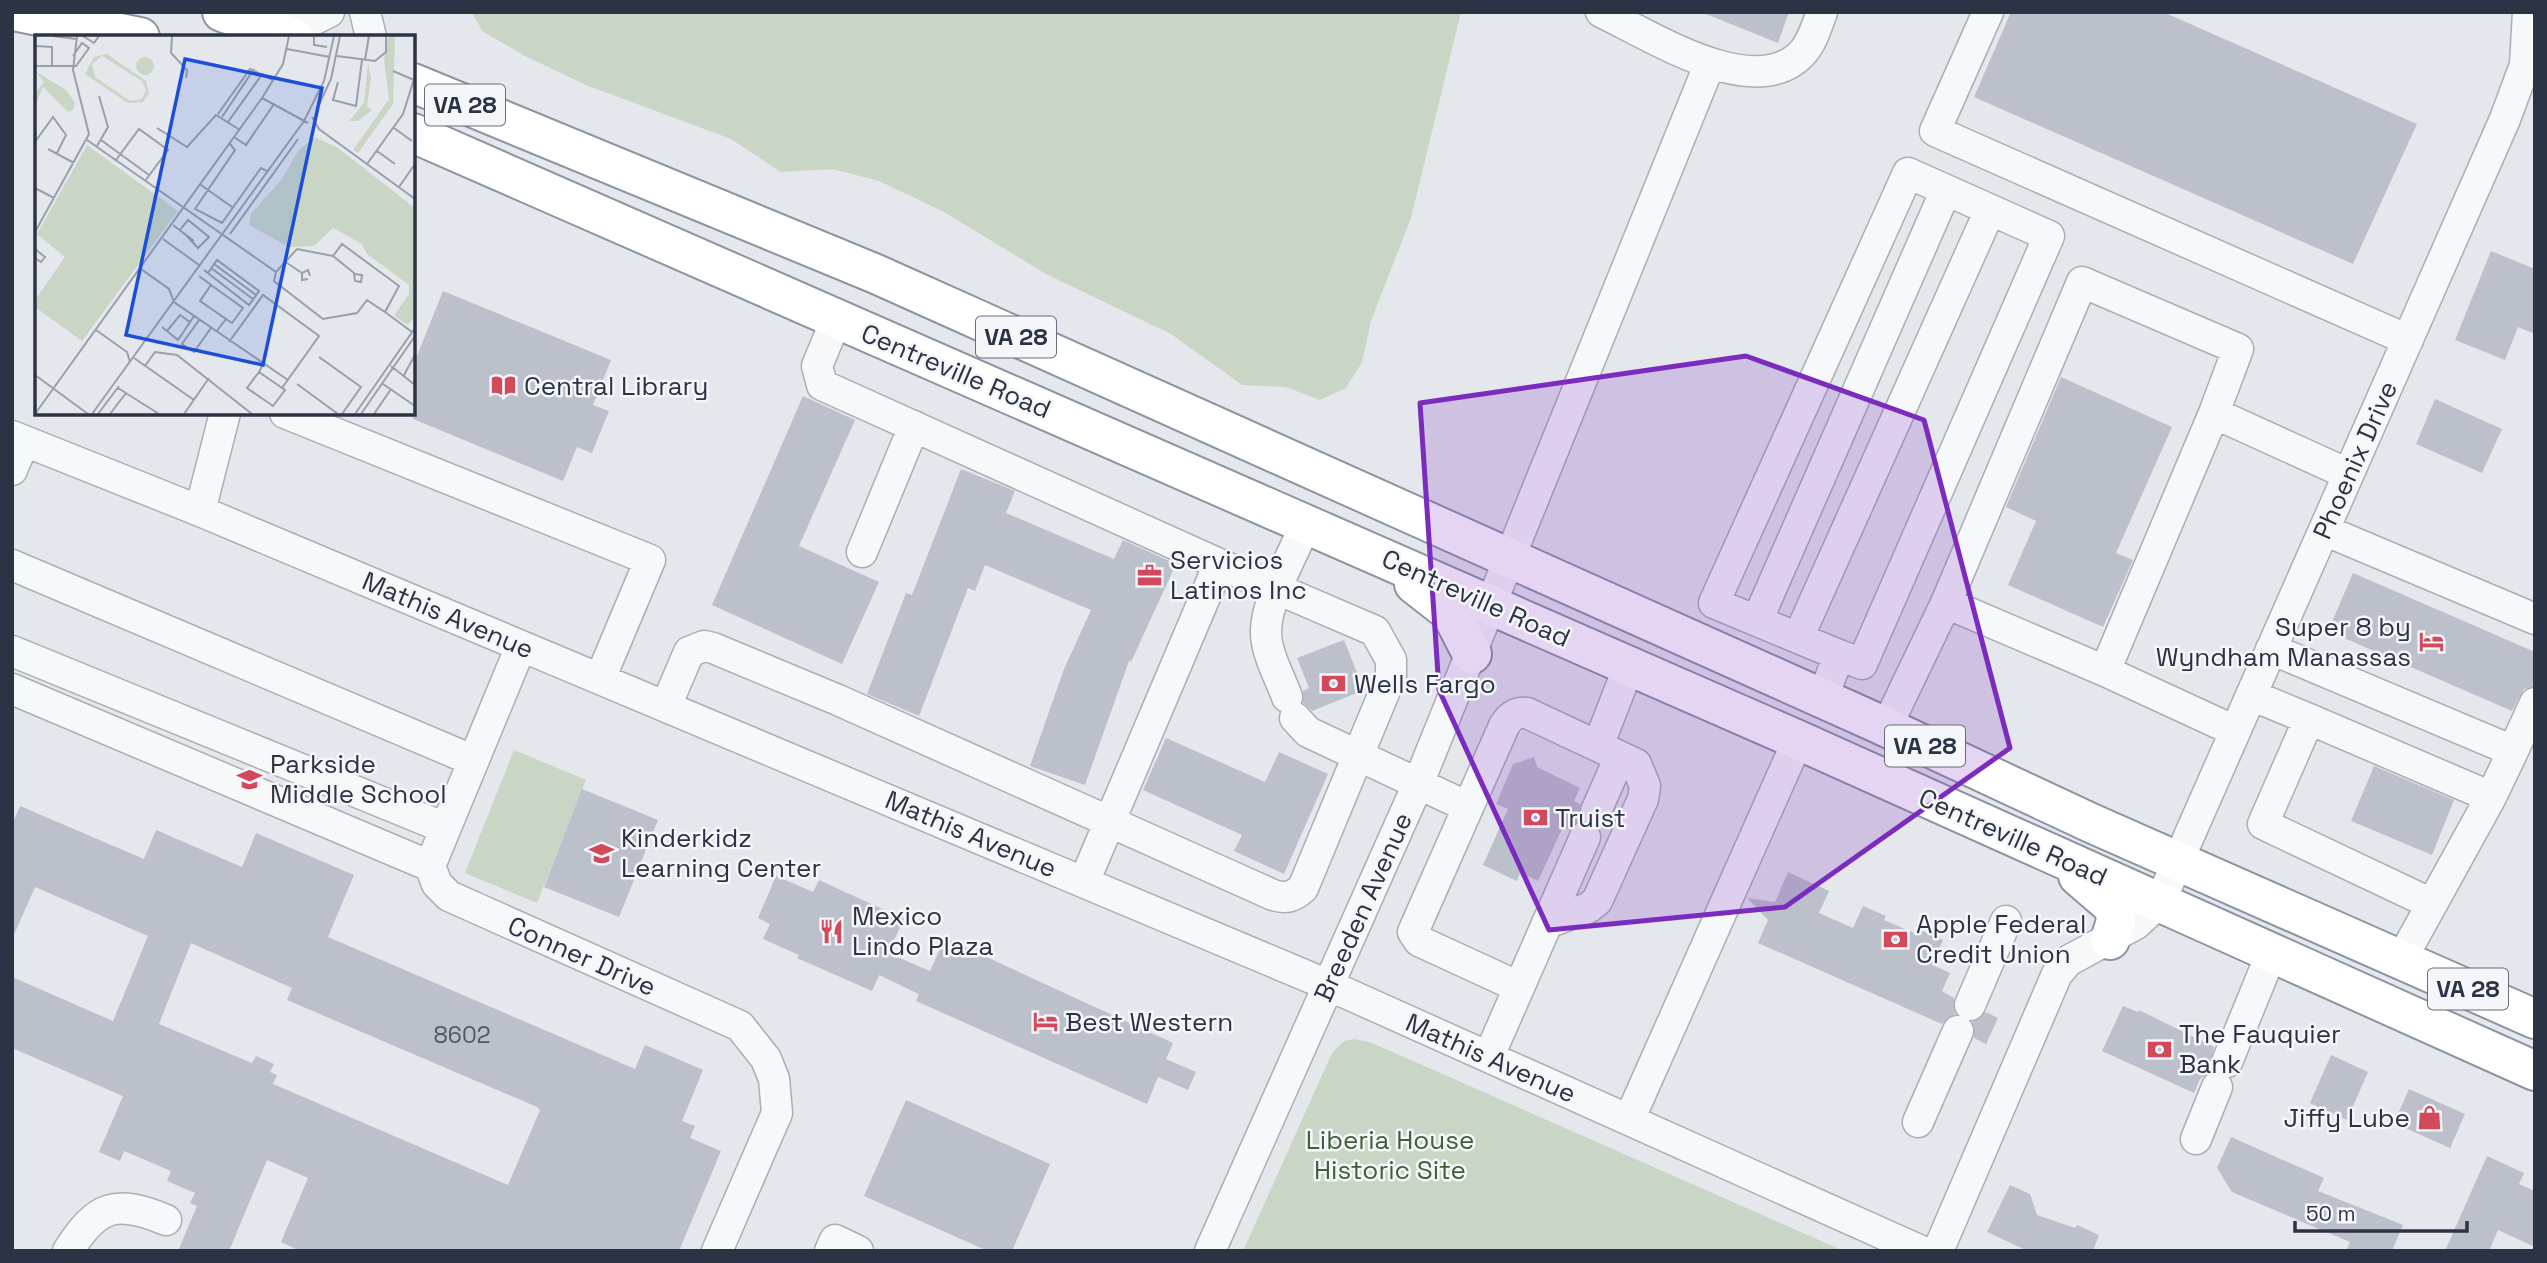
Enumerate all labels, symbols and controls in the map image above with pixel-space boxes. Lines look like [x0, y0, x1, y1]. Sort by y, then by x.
inset map [35, 35, 415, 415]
road number: VA 28 [425, 84, 505, 125]
street label: Centreville Road [856, 316, 1056, 426]
road number: VA 28 [976, 316, 1056, 358]
place label: Central Library [524, 369, 708, 403]
library icon: Central Library [490, 372, 518, 400]
street label: Phoenix Drive [2305, 376, 2405, 544]
street label: Centreville Road [1376, 541, 1576, 655]
place label: Servicios Latinos Inc [1170, 543, 1307, 607]
office icon: Servicios Latinos Inc [1136, 561, 1164, 589]
street label: Mathis Avenue [357, 564, 539, 666]
place label: Super 8 by Wyndham Manassas [2156, 610, 2411, 674]
hotel icon: Super 8 by Wyndham Manassas [2417, 628, 2445, 656]
place label: Wells Fargo [1354, 667, 1496, 701]
bank icon: Wells Fargo [1320, 670, 1348, 698]
road number: VA 28 [1885, 726, 1965, 766]
place label: Parkside Middle School [270, 747, 447, 811]
school or university icon: Parkside Middle School [236, 765, 264, 793]
street label: Centreville Road [1913, 780, 2113, 894]
street label: Mathis Avenue [880, 783, 1062, 885]
place label: Truist [1555, 801, 1626, 835]
bank icon: Truist [1521, 804, 1549, 832]
street label: Breeden Avenue [1306, 807, 1420, 1007]
place label: Kinderkidz Learning Center [621, 821, 821, 885]
school or university icon: Kinderkidz Learning Center [587, 839, 615, 867]
place label: Mexico Lindo Plaza [852, 899, 993, 963]
place label: Apple Federal Credit Union [1916, 907, 2086, 971]
street label: Conner Drive [503, 908, 661, 1004]
restaurant icon: Mexico Lindo Plaza [818, 917, 846, 945]
bank icon: Apple Federal Credit Union [1882, 925, 1910, 953]
road number: VA 28 [2428, 968, 2508, 1009]
place label: Best Western [1065, 1005, 1233, 1039]
street label: Mathis Avenue [1401, 1005, 1581, 1111]
hotel icon: Best Western [1031, 1008, 1059, 1036]
place label: The Fauquier Bank [2179, 1017, 2341, 1081]
house number: 8602 [433, 1020, 491, 1050]
bank icon: The Fauquier Bank [2145, 1035, 2173, 1063]
place label: Jiffy Lube [2284, 1101, 2410, 1135]
shop icon: Jiffy Lube [2416, 1104, 2444, 1132]
park label: Liberia House Historic Site [1306, 1123, 1474, 1187]
scale bar [2295, 1190, 2466, 1234]
text: 50 m [2306, 1200, 2356, 1227]

